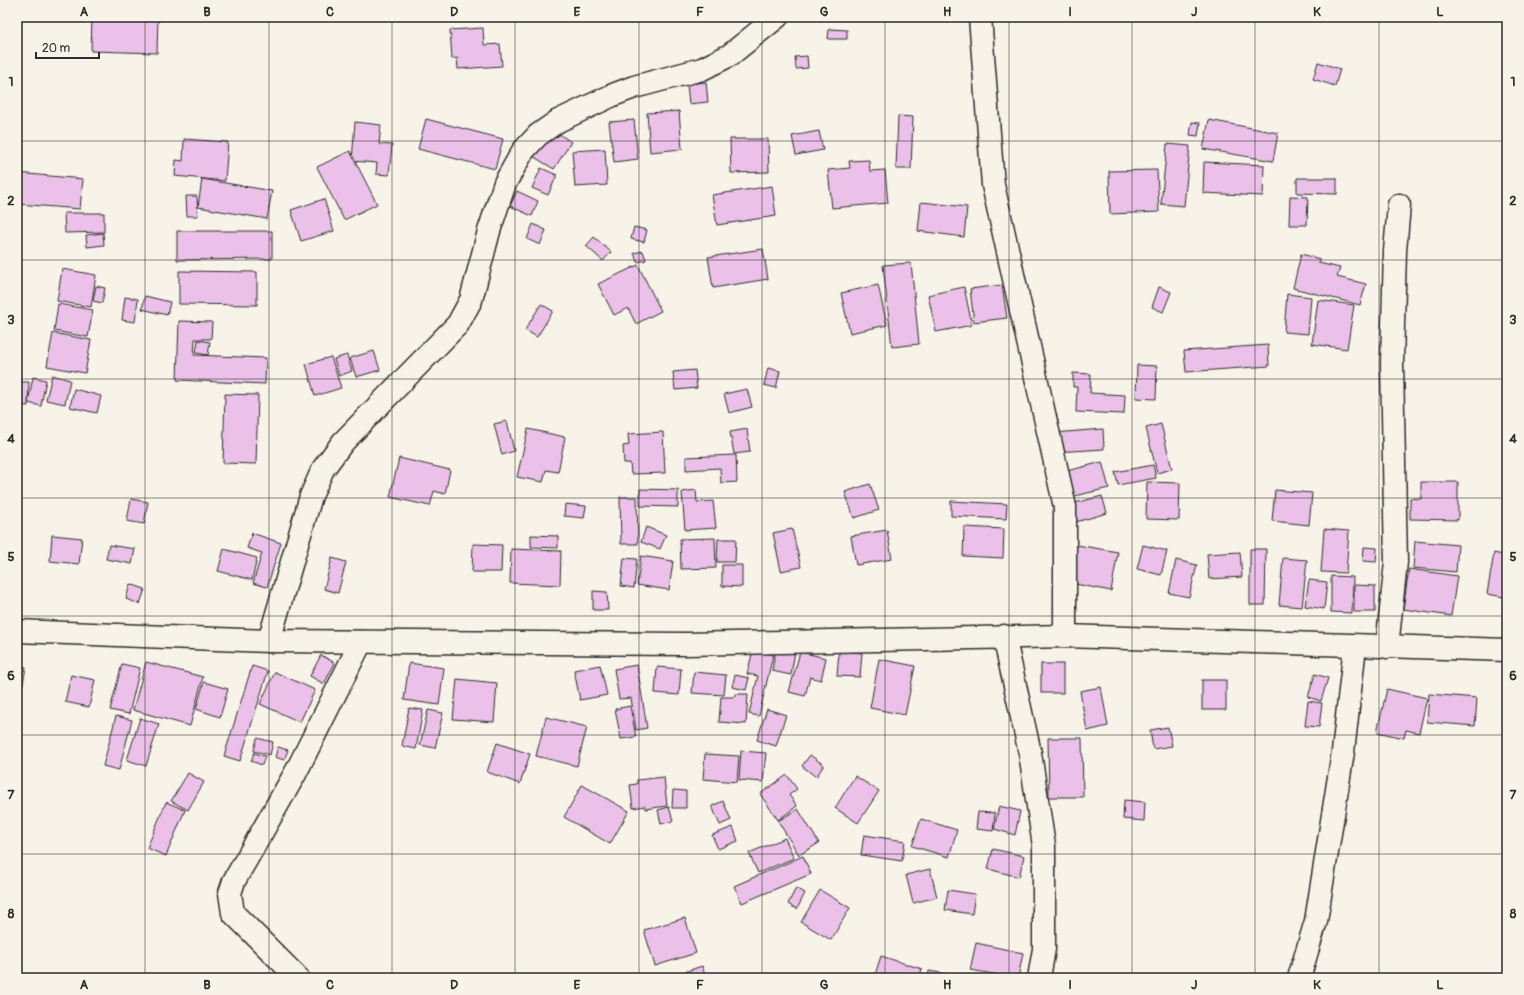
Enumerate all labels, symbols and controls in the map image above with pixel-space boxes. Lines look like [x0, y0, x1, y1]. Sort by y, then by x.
text: A [80, 4, 89, 20]
text: B [203, 4, 211, 20]
text: C [326, 4, 334, 20]
text: D [450, 4, 458, 20]
text: E [574, 4, 581, 20]
text: F [696, 4, 704, 20]
text: G [820, 4, 829, 20]
text: H [943, 4, 951, 20]
text: I [1068, 4, 1072, 20]
text: J [1191, 4, 1197, 20]
text: K [1313, 4, 1321, 20]
text: L [1436, 4, 1444, 20]
scale bar [36, 34, 99, 60]
text: 20 m [42, 41, 71, 56]
text: 1 [8, 74, 14, 90]
text: 1 [1510, 74, 1516, 90]
text: 2 [7, 193, 15, 209]
text: 2 [1509, 193, 1517, 209]
text: 3 [7, 312, 15, 328]
text: 3 [1509, 312, 1517, 328]
text: 4 [7, 431, 15, 447]
text: 4 [1509, 431, 1517, 447]
text: 5 [7, 549, 15, 565]
text: 5 [1509, 549, 1517, 565]
text: 6 [7, 668, 15, 684]
text: 6 [1509, 668, 1517, 684]
text: 7 [8, 787, 15, 803]
text: 7 [1510, 787, 1517, 803]
text: 8 [8, 906, 15, 922]
text: 8 [1510, 906, 1517, 922]
text: A [80, 977, 89, 993]
text: B [203, 977, 211, 993]
text: C [326, 977, 334, 993]
text: D [450, 977, 458, 993]
text: E [574, 977, 581, 993]
text: F [696, 977, 704, 993]
text: G [820, 977, 829, 993]
text: H [943, 977, 951, 993]
text: I [1068, 977, 1072, 993]
text: J [1191, 977, 1197, 993]
text: K [1313, 977, 1321, 993]
text: L [1436, 977, 1444, 993]

